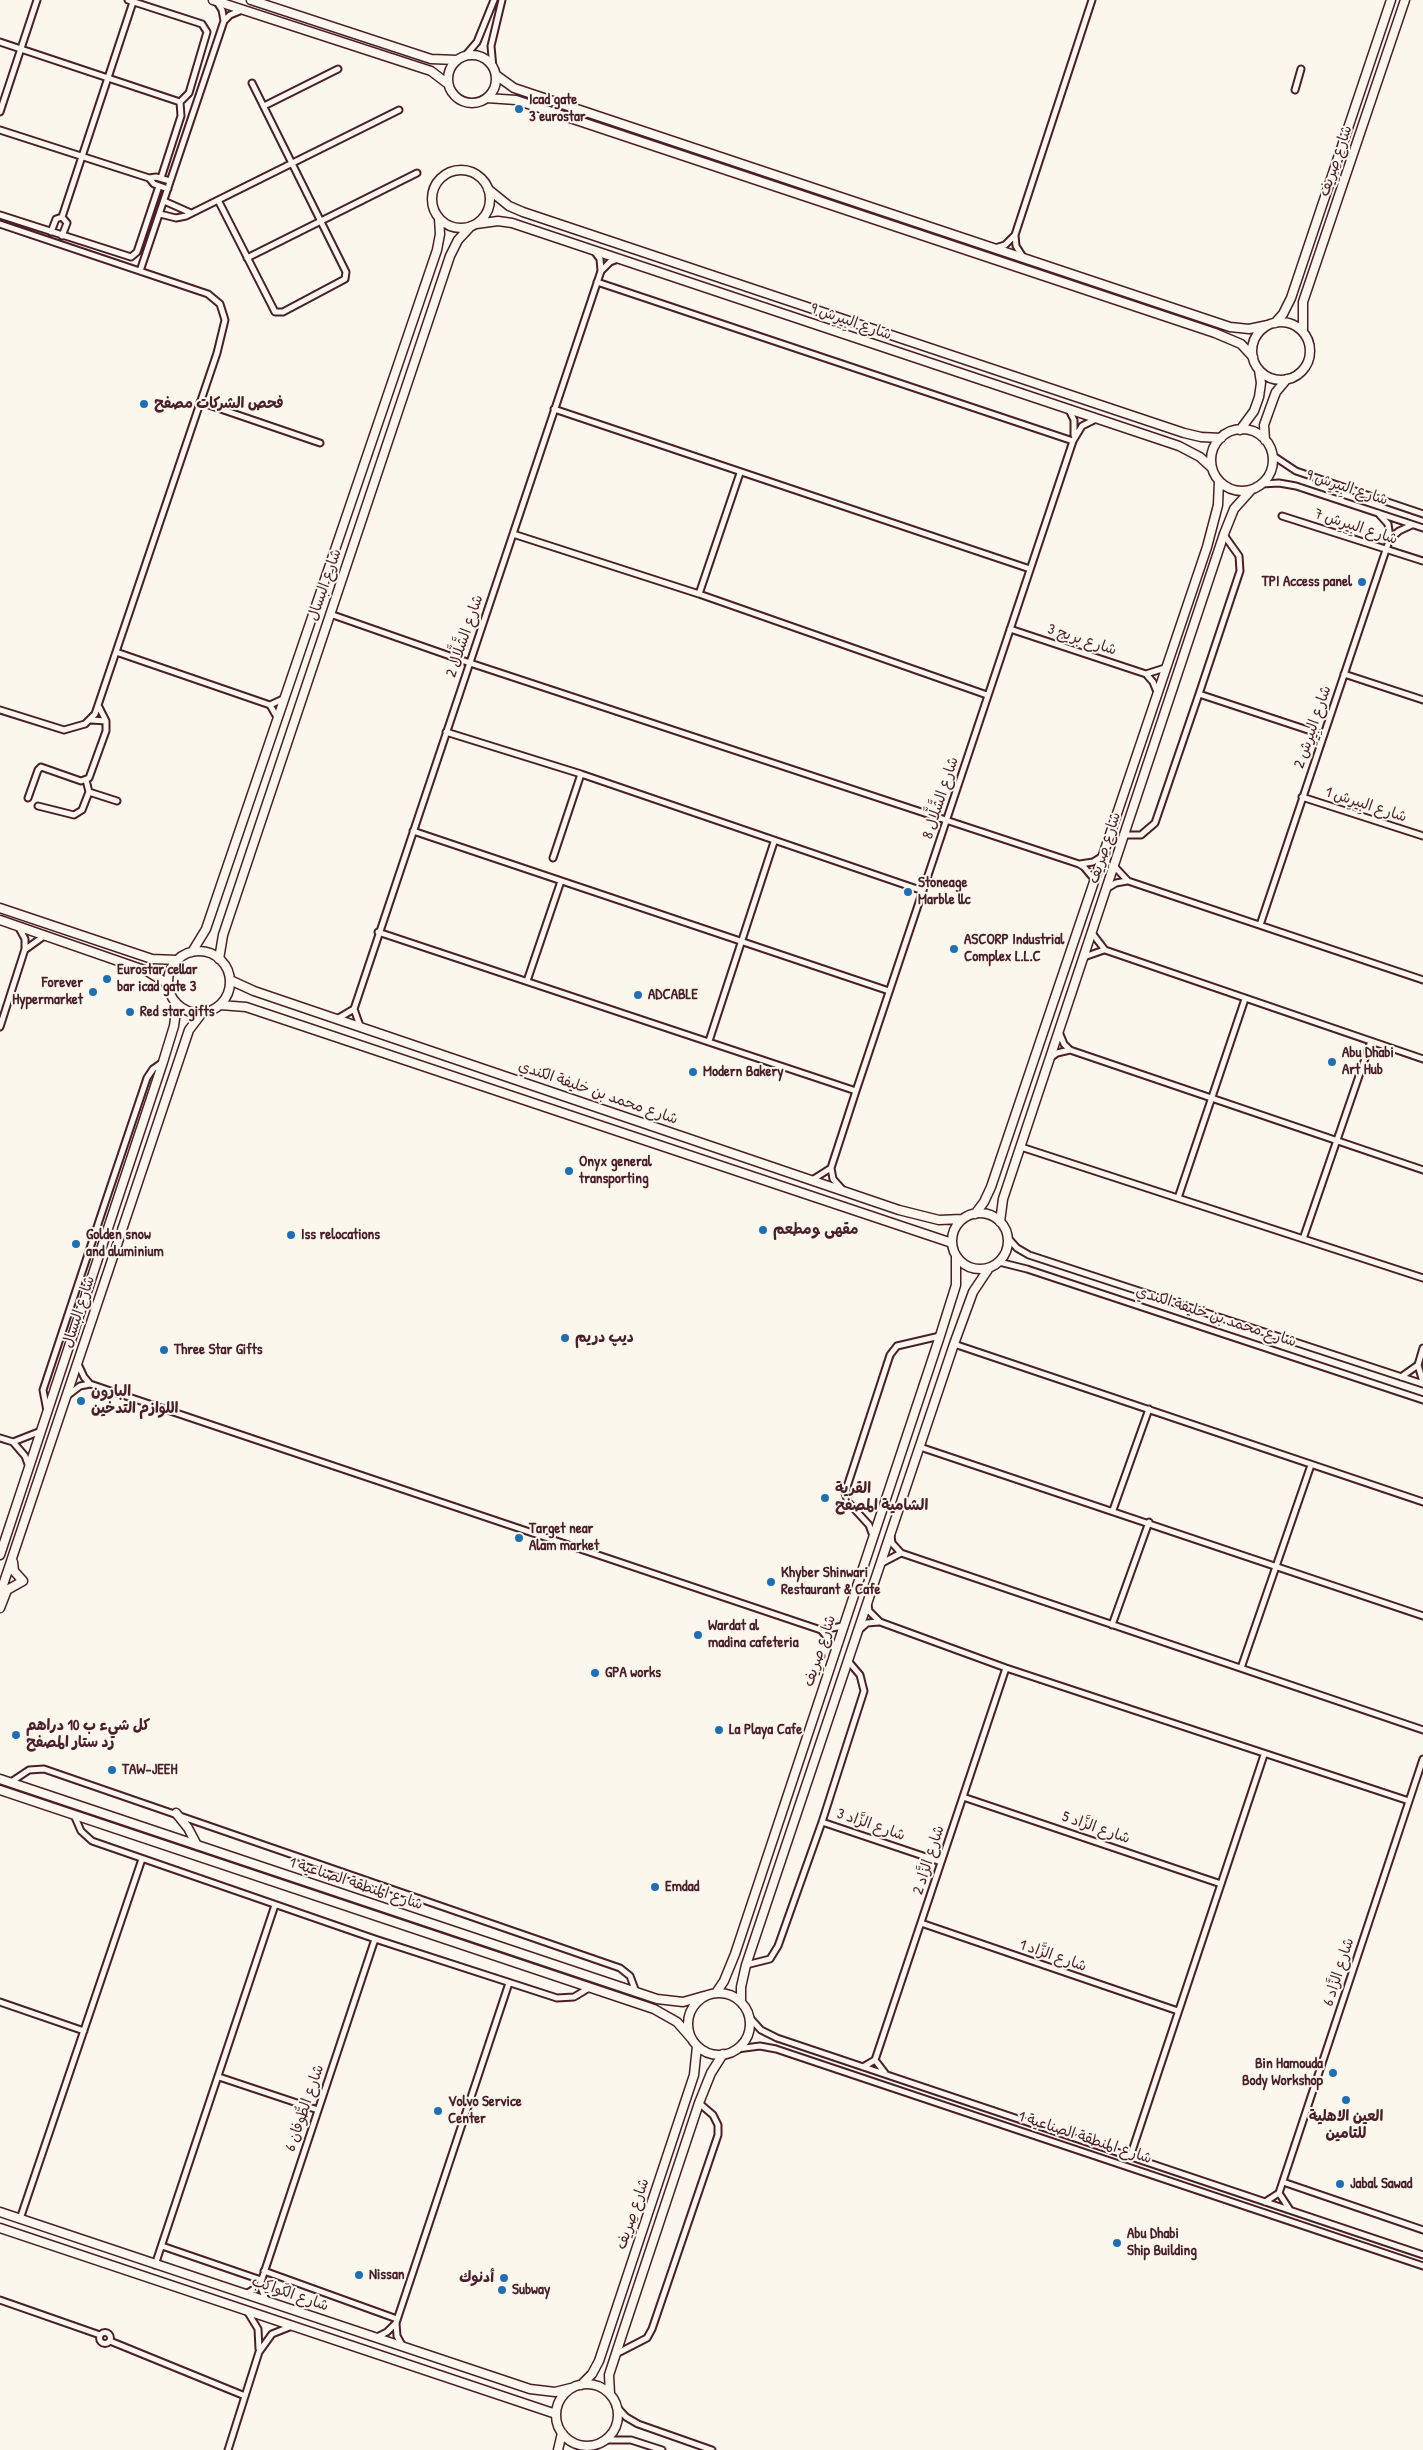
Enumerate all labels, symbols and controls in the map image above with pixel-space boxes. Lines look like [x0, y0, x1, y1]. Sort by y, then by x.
place label: Icad gate 3 eurostar [529, 91, 586, 126]
marker: Icad gate 3 eurostar [513, 103, 525, 115]
street label: شارع صِرِيف [1315, 123, 1357, 199]
street label: شارع البِيرِش 9 [808, 300, 894, 344]
place label: فحص الشركات مصفح [154, 395, 284, 413]
marker: فحص الشركات مصفح [138, 398, 150, 410]
street label: شارع البِيرِش 9 [1304, 466, 1390, 510]
street label: شارع البِيرِش 7 [1312, 505, 1400, 549]
street label: شارع البسال [304, 547, 346, 623]
place label: TPI Access panel [1262, 573, 1352, 591]
marker: TPI Access panel [1356, 576, 1368, 588]
street label: شارع الشَّلَّال 2 [442, 592, 488, 680]
street label: شارع بريج 3 [1045, 620, 1119, 660]
street label: شارع البِيرِش 2 [1290, 683, 1336, 771]
street label: شارع الشَّلَّال 8 [919, 755, 963, 841]
street label: شارع البِيرِش 1 [1323, 783, 1409, 827]
street label: شارع صِرِيف [1085, 810, 1125, 886]
place label: Stoneage Marble llc [918, 874, 970, 909]
marker: Stoneage Marble llc [902, 886, 914, 898]
place label: ASCORP Industrial Complex L.L.C [964, 931, 1064, 966]
marker: ASCORP Industrial Complex L.L.C [948, 943, 960, 955]
place label: Eurostar cellar bar icad gate 3 [117, 961, 197, 996]
marker: Eurostar cellar bar icad gate 3 [101, 973, 113, 985]
place label: Forever Hypermarket [12, 974, 83, 1009]
marker: Forever Hypermarket [87, 986, 99, 998]
place label: ADCABLE [648, 986, 698, 1004]
marker: ADCABLE [632, 989, 644, 1001]
place label: Red star gifts [140, 1003, 214, 1021]
marker: Red star gifts [124, 1006, 136, 1018]
place label: Abu Dhabi Art Hub [1342, 1044, 1394, 1079]
marker: Abu Dhabi Art Hub [1326, 1056, 1338, 1068]
street label: شارع محمد بن خليفة الكندي [516, 1057, 680, 1129]
place label: Modern Bakery [703, 1063, 784, 1081]
marker: Modern Bakery [687, 1066, 699, 1078]
place label: Onyx general transporting [579, 1153, 652, 1188]
marker: Onyx general transporting [563, 1165, 575, 1177]
place label: مقهى ومطعم [773, 1221, 859, 1239]
marker: مقهى ومطعم [757, 1224, 769, 1236]
place label: Golden snow and aluminium [86, 1226, 164, 1261]
place label: Iss relocations [301, 1226, 380, 1244]
marker: Iss relocations [285, 1229, 297, 1241]
marker: Golden snow and aluminium [70, 1238, 82, 1250]
street label: شارع البسال [59, 1274, 99, 1350]
street label: شارع محمد بن خليفة الكندي [1134, 1283, 1298, 1351]
place label: دیپ دریم [575, 1329, 634, 1347]
marker: دیپ دریم [559, 1332, 571, 1344]
place label: Three Star Gifts [174, 1341, 263, 1359]
marker: Three Star Gifts [158, 1344, 170, 1356]
place label: البارون اللوازم التدخين [91, 1383, 178, 1418]
marker: البارون اللوازم التدخين [75, 1395, 87, 1407]
place label: القرية الشامية المصفح [835, 1480, 928, 1515]
marker: القرية الشامية المصفح [819, 1492, 831, 1504]
place label: Target near Alam market [529, 1520, 599, 1555]
marker: Target near Alam market [513, 1532, 525, 1544]
place label: Khyber Shinwari Restaurant & Cafe [781, 1564, 880, 1599]
marker: Khyber Shinwari Restaurant & Cafe [765, 1576, 777, 1588]
street label: شارع صِرِيف [800, 1613, 840, 1689]
place label: Wardat al madina cafeteria [708, 1617, 799, 1652]
marker: Wardat al madina cafeteria [692, 1629, 704, 1641]
place label: GPA works [605, 1664, 661, 1682]
marker: GPA works [589, 1667, 601, 1679]
place label: كل شيء ب 10 دراهم رد ستار المصفح [26, 1717, 150, 1752]
place label: La Playa Cafe [729, 1721, 802, 1739]
marker: La Playa Cafe [713, 1724, 725, 1736]
marker: كل شيء ب 10 دراهم رد ستار المصفح [10, 1729, 22, 1741]
place label: TAW-JEEH [122, 1761, 177, 1779]
marker: TAW-JEEH [106, 1764, 118, 1776]
street label: شارع الزَّاد 3 [834, 1805, 908, 1845]
street label: شارع الزَّاد 5 [1060, 1808, 1132, 1848]
street label: شارع الزَّاد 2 [909, 1823, 949, 1897]
street label: شارع المنطقة الصناعية 1 [287, 1854, 425, 1914]
place label: Emdad [665, 1878, 699, 1896]
marker: Emdad [649, 1881, 661, 1893]
street label: شارع الزَّاد 1 [1017, 1936, 1089, 1976]
street label: شارع الزَّاد 6 [1320, 1936, 1358, 2008]
place label: Bin Hamouda Body Workshop [1242, 2055, 1323, 2090]
street label: شارع الطُّوفان 6 [282, 2062, 328, 2154]
marker: Bin Hamouda Body Workshop [1327, 2067, 1339, 2079]
place label: Volvo Service Center [448, 2093, 522, 2128]
marker: العين الاهلية للتامين [1340, 2094, 1352, 2106]
marker: Volvo Service Center [432, 2105, 444, 2117]
street label: شارع المنطقة الصناعية 1 [1016, 2108, 1154, 2168]
place label: العين الاهلية للتامين [1309, 2108, 1383, 2143]
place label: Jabal Sawad [1350, 2175, 1412, 2193]
street label: شارع صِرِيف [612, 2176, 654, 2252]
marker: Jabal Sawad [1334, 2178, 1346, 2190]
place label: Abu Dhabi Ship Building [1127, 2225, 1197, 2260]
marker: Abu Dhabi Ship Building [1111, 2237, 1123, 2249]
place label: Nissan [369, 2266, 405, 2284]
marker: Nissan [353, 2269, 365, 2281]
place label: أدنوك [459, 2269, 494, 2287]
street label: شارع الكَواكِب [249, 2272, 331, 2316]
marker: أدنوك [498, 2272, 510, 2284]
place label: Subway [512, 2281, 550, 2299]
marker: Subway [496, 2284, 508, 2296]

